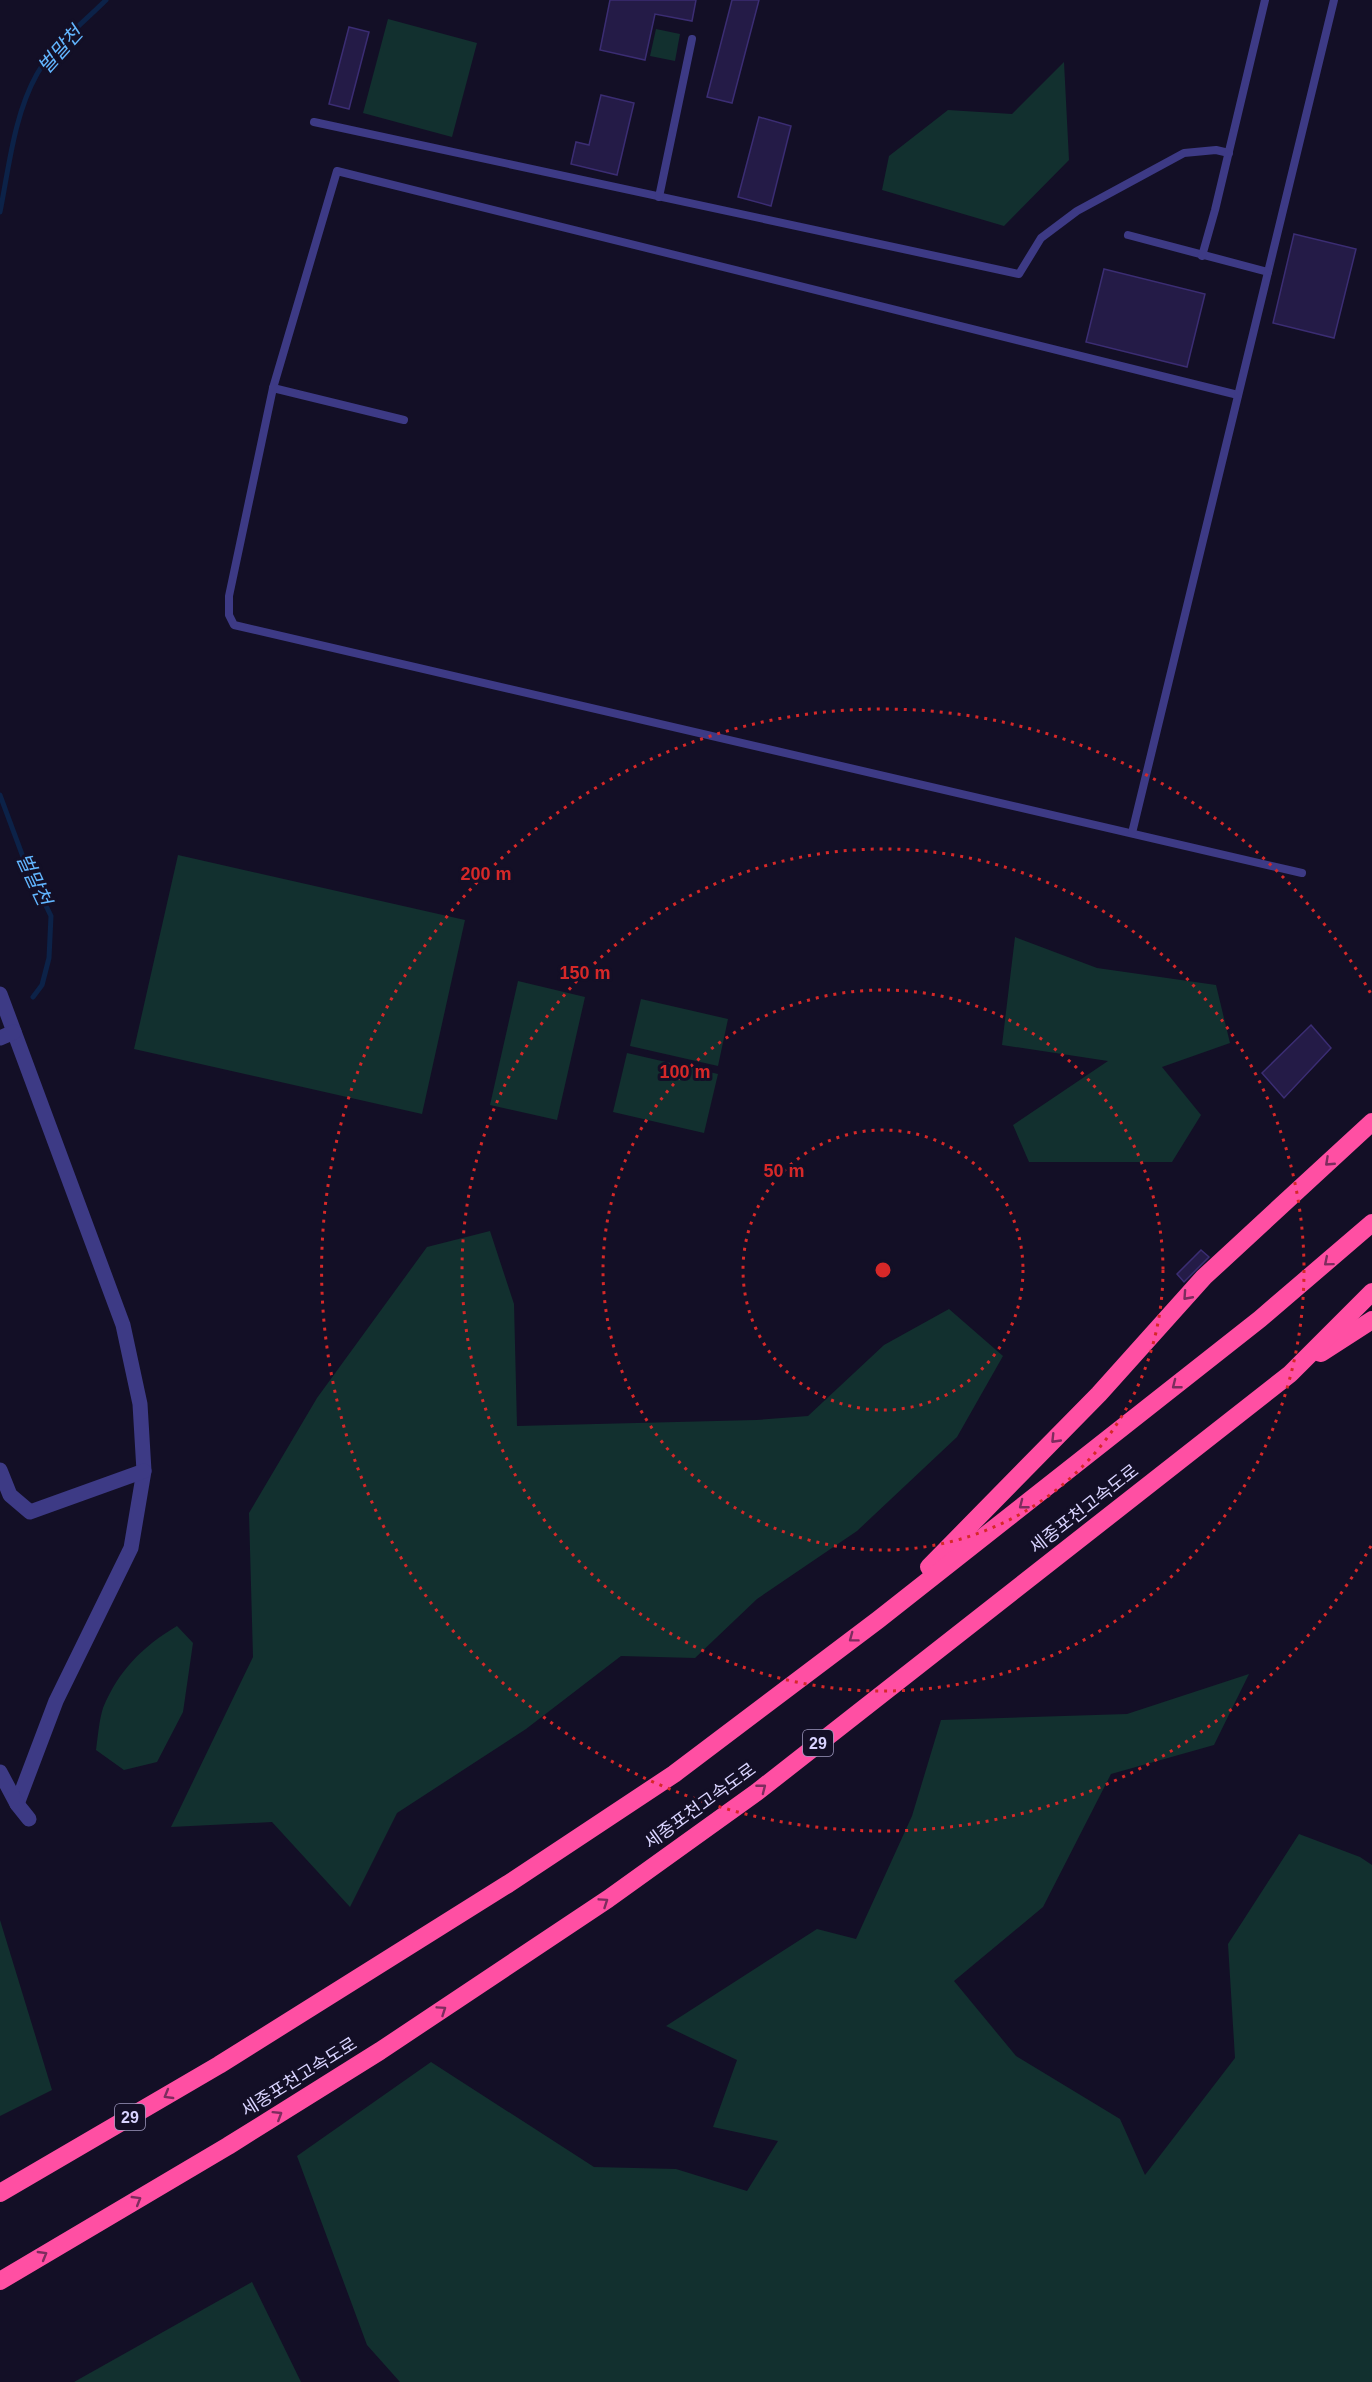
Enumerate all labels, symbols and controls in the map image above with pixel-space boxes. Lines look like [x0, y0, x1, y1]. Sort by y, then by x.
water label: 벌말천 [33, 20, 88, 78]
water label: 벌말천 [12, 849, 57, 911]
text: 200 m [460, 864, 512, 884]
text: 150 m [559, 963, 611, 983]
text: 100 m [659, 1062, 711, 1082]
one-way arrow [1325, 1155, 1336, 1166]
text: 50 m [763, 1161, 805, 1181]
one-way arrow [1324, 1254, 1335, 1265]
centre of rings [873, 1260, 893, 1280]
one-way arrow [1183, 1289, 1194, 1299]
one-way arrow [1172, 1377, 1183, 1388]
one-way arrow [1051, 1432, 1062, 1442]
street label: 세종포천고속도로 [1026, 1460, 1142, 1558]
one-way arrow [1019, 1498, 1030, 1509]
one-way arrow [849, 1631, 860, 1642]
road number: 29 [803, 1730, 833, 1756]
street label: 세종포천고속도로 [641, 1759, 759, 1853]
one-way arrow [755, 1784, 766, 1795]
one-way arrow [597, 1898, 608, 1909]
one-way arrow [435, 2006, 446, 2017]
street label: 세종포천고속도로 [238, 2033, 360, 2121]
one-way arrow [164, 2087, 174, 2099]
road number: 29 [115, 2104, 145, 2130]
one-way arrow [272, 2111, 282, 2123]
one-way arrow [131, 2196, 141, 2208]
one-way arrow [37, 2251, 47, 2263]

